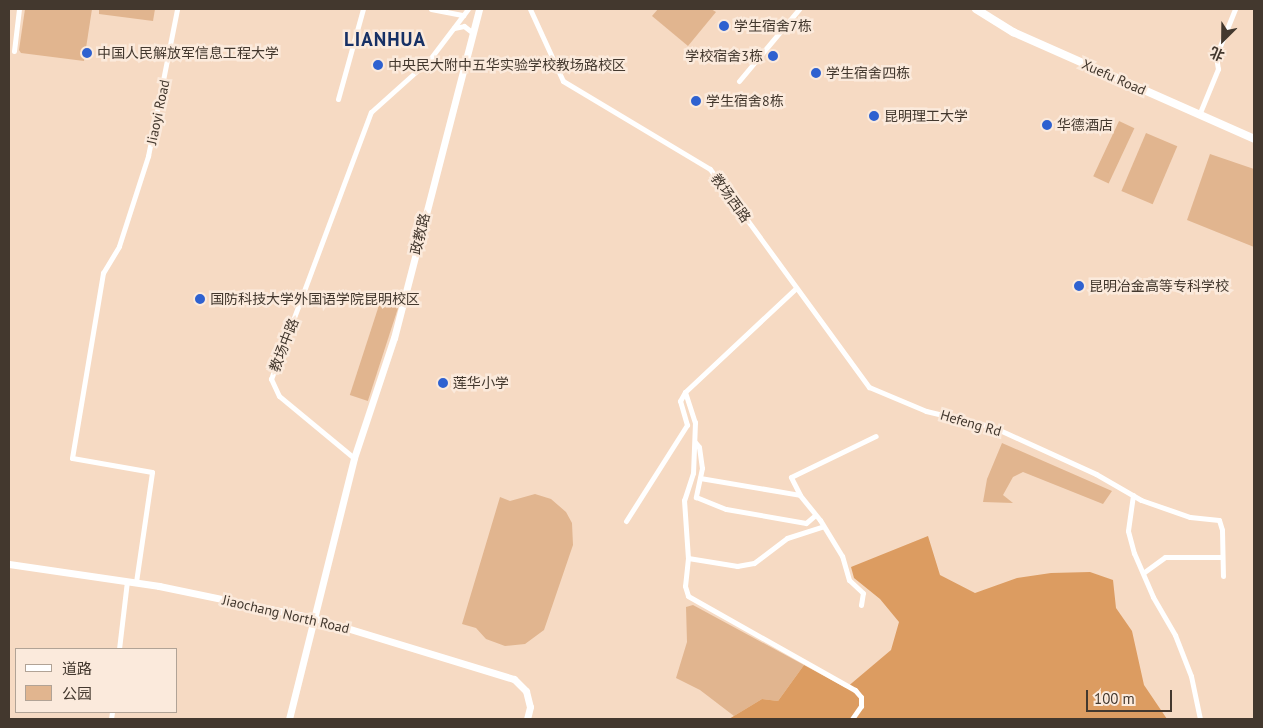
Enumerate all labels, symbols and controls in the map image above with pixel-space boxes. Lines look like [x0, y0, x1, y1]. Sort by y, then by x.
north arrow [1198, 15, 1248, 65]
place label: 学生宿舍7栋 [734, 18, 812, 34]
marker: 学生宿舍7栋 [718, 20, 730, 32]
district label: LIANHUA [343, 29, 427, 51]
text: 北 [1207, 43, 1227, 65]
place label: 中国人民解放军信息工程大学 [97, 45, 279, 61]
marker: 中国人民解放军信息工程大学 [81, 47, 93, 59]
place label: 学校宿舍3栋 [685, 48, 763, 64]
marker: 学校宿舍3栋 [767, 50, 779, 62]
street label: Xuefu Road [1079, 55, 1149, 99]
place label: 中央民大附中五华实验学校教场路校区 [388, 57, 626, 73]
marker: 中央民大附中五华实验学校教场路校区 [372, 59, 384, 71]
place label: 学生宿舍四栋 [826, 65, 910, 81]
marker: 学生宿舍四栋 [810, 67, 822, 79]
street label: Jiaoyi Road [143, 78, 173, 146]
place label: 学生宿舍8栋 [706, 93, 784, 109]
marker: 学生宿舍8栋 [690, 95, 702, 107]
place label: 昆明理工大学 [884, 108, 968, 124]
marker: 昆明理工大学 [868, 110, 880, 122]
place label: 华德酒店 [1057, 117, 1113, 133]
marker: 华德酒店 [1041, 119, 1053, 131]
street label: 教场西路 [708, 170, 754, 226]
street label: 政教路 [407, 212, 433, 256]
place label: 昆明冶金高等专科学校 [1089, 278, 1229, 294]
marker: 昆明冶金高等专科学校 [1073, 280, 1085, 292]
place label: 国防科技大学外国语学院昆明校区 [210, 291, 420, 307]
marker: 国防科技大学外国语学院昆明校区 [194, 293, 206, 305]
street label: 教场中路 [266, 316, 302, 374]
place label: 莲华小学 [453, 375, 509, 391]
marker: 莲华小学 [437, 377, 449, 389]
street label: Hefeng Rd [939, 406, 1003, 440]
street label: Jiaochang North Road [221, 591, 351, 637]
legend [15, 648, 178, 713]
text: 道路 [62, 659, 92, 678]
scale bar [1088, 680, 1174, 712]
text: 公园 [62, 684, 92, 703]
text: 100 m [1094, 689, 1135, 708]

